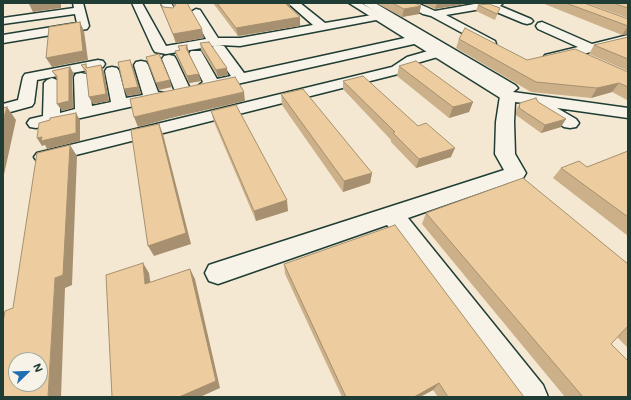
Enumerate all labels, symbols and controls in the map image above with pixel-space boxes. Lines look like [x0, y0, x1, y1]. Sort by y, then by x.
north arrow [8, 352, 48, 392]
text: N [30, 361, 47, 374]

